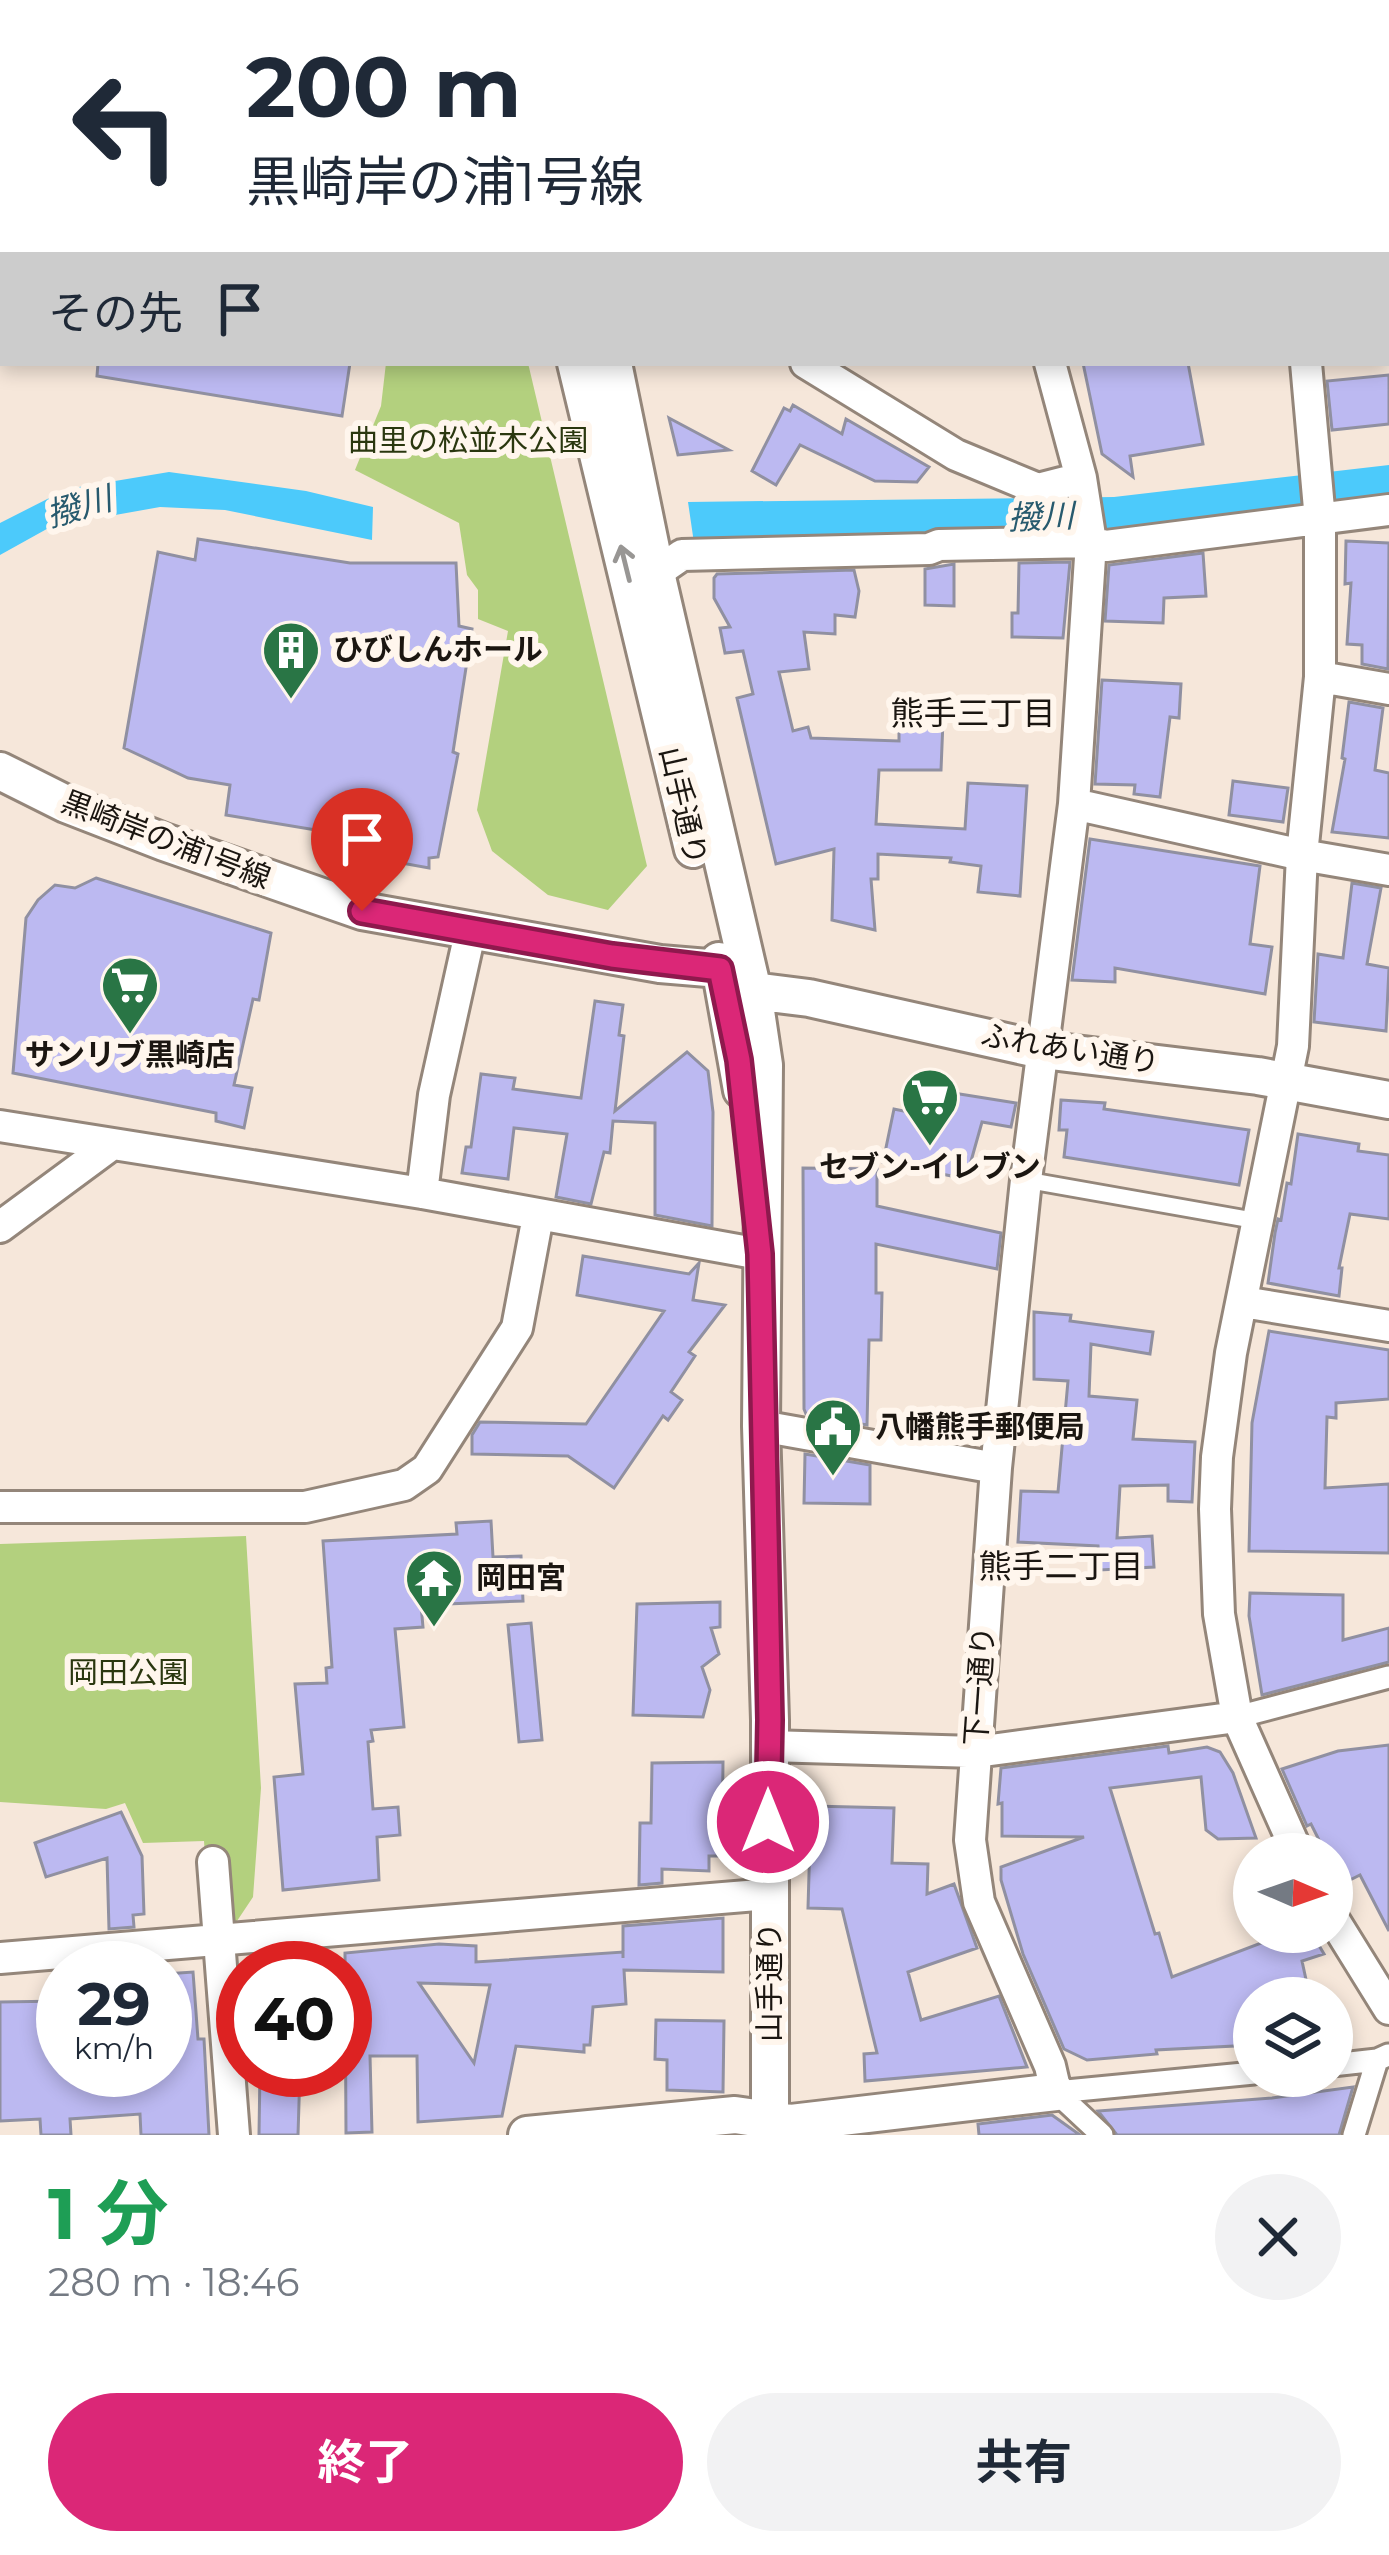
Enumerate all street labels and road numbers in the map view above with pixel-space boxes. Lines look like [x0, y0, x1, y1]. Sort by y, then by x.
street label: 山手通り [652, 743, 715, 869]
street label: 黒崎岸の浦1号線 [56, 783, 276, 896]
street label: ふれあい通り [978, 1016, 1162, 1081]
street label: 下一通り [957, 1625, 1002, 1747]
street label: 山手通り [751, 1922, 788, 2042]

